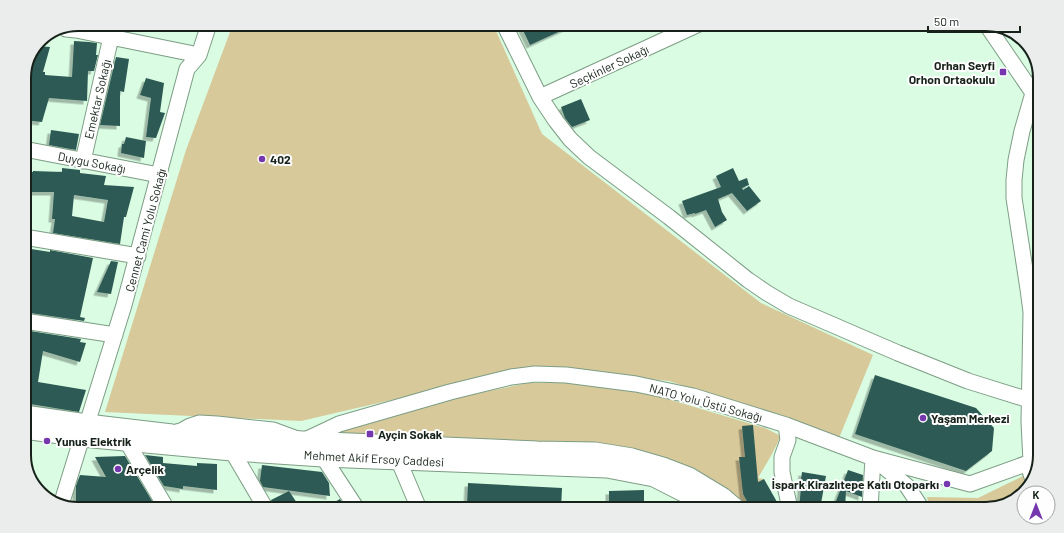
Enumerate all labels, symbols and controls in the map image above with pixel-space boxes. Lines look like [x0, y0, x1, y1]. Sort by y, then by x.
scale bar [928, 8, 1020, 34]
text: 50 m [934, 14, 959, 28]
street label: Seçkinler Sokağı [567, 42, 651, 90]
street label: Emektar Sokağı [81, 58, 113, 140]
place label: Orhan Seyfi Orhon Ortaokulu [909, 58, 995, 86]
marker: Orhan Seyfi Orhon Ortaokulu [998, 67, 1008, 77]
street label: Duygu Sokağı [57, 149, 127, 175]
place label: 402 [270, 152, 291, 166]
marker: 402 [257, 154, 267, 164]
street label: Cennet Cami Yolu Sokağı [122, 167, 168, 293]
street label: NATO Yolu Üstü Sokağı [648, 380, 764, 424]
place label: Yaşam Merkezi [931, 411, 1009, 425]
marker: Yaşam Merkezi [918, 413, 928, 423]
place label: Ayçin Sokak [378, 427, 443, 441]
marker: Ayçin Sokak [365, 429, 375, 439]
place label: Yunus Elektrik [55, 434, 132, 448]
marker: Yunus Elektrik [42, 436, 52, 446]
street label: Mehmet Akif Ersoy Caddesi [303, 447, 445, 469]
place label: Arçelik [126, 462, 164, 476]
marker: Arçelik [113, 464, 123, 474]
place label: İspark Kirazlıtepe Katlı Otoparkı [772, 477, 939, 491]
marker: İspark Kirazlıtepe Katlı Otoparkı [942, 479, 952, 489]
north arrow [1016, 485, 1056, 525]
text: K [1033, 488, 1040, 501]

